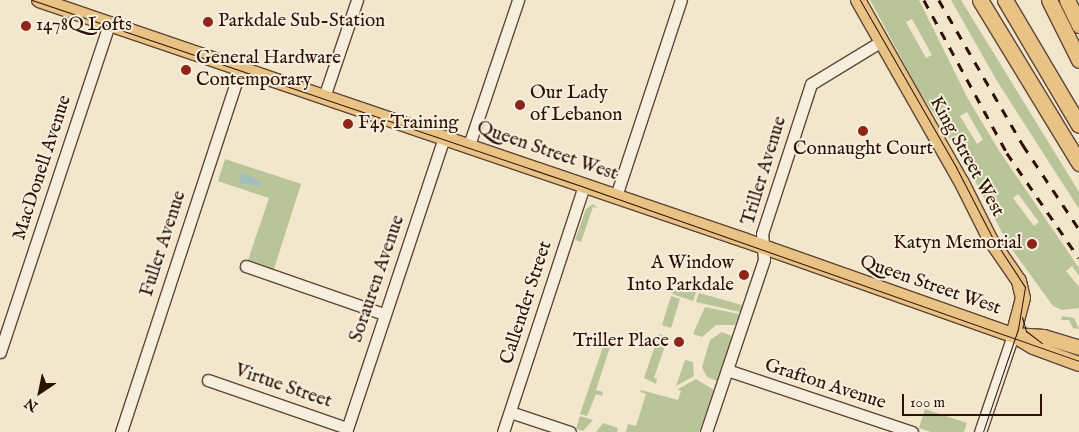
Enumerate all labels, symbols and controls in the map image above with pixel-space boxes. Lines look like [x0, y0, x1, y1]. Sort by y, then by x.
place label: Parkdale Sub-Station [218, 11, 385, 33]
place label: 1478Q Lofts [36, 15, 132, 37]
marker: Parkdale Sub-Station [202, 16, 214, 28]
marker: 1478Q Lofts [20, 20, 32, 32]
place label: General Hardware Contemporary [196, 48, 341, 92]
marker: General Hardware Contemporary [180, 64, 192, 76]
place label: Our Lady of Lebanon [530, 83, 622, 127]
street label: MacDonell Avenue [9, 93, 77, 243]
street label: King Street West [924, 93, 1008, 221]
marker: Our Lady of Lebanon [514, 99, 526, 111]
place label: F45 Training [358, 113, 459, 135]
street label: Triller Avenue [738, 114, 792, 228]
street label: Queen Street West [474, 117, 620, 187]
marker: F45 Training [342, 118, 354, 130]
marker: Connaught Court [857, 125, 869, 137]
place label: Connaught Court [793, 139, 933, 161]
street label: Fuller Avenue [136, 188, 192, 300]
street label: Sorauren Avenue [346, 212, 410, 346]
place label: Katyn Memorial [893, 233, 1022, 255]
marker: Katyn Memorial [1026, 238, 1038, 250]
street label: Callender Street [496, 239, 558, 367]
street label: Queen Street West [857, 251, 1003, 321]
place label: A Window Into Parkdale [627, 253, 734, 297]
marker: A Window Into Parkdale [738, 269, 750, 281]
place label: Triller Place [573, 331, 669, 353]
marker: Triller Place [673, 336, 685, 348]
street label: Grafton Avenue [761, 355, 889, 415]
street label: Virtue Street [232, 360, 334, 414]
north arrow [15, 367, 65, 417]
scale bar [904, 384, 1044, 416]
text: 100 m [910, 393, 945, 412]
text: N [22, 394, 42, 415]

